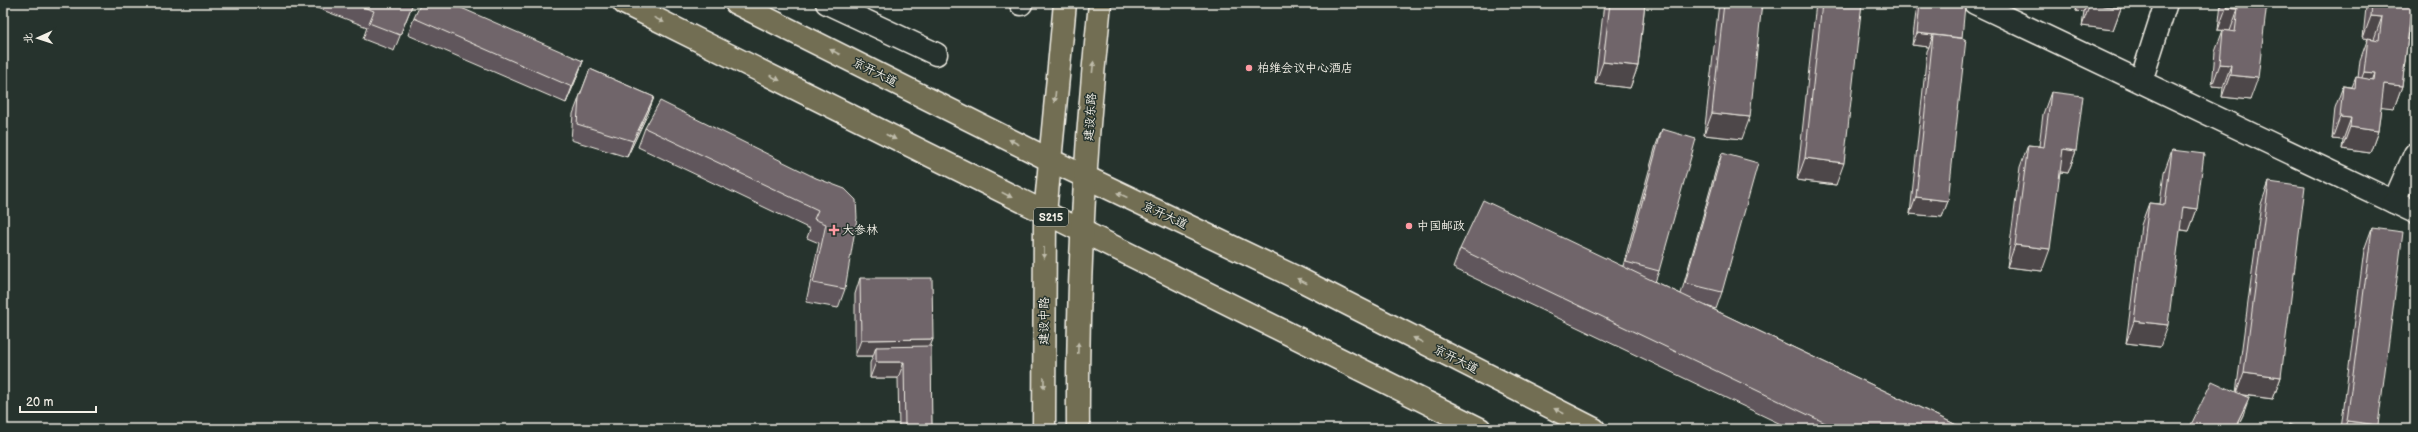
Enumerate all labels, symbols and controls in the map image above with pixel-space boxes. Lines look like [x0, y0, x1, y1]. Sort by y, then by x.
one-way arrow [653, 17, 665, 23]
north arrow [18, 18, 58, 58]
text: 北 [22, 33, 35, 44]
one-way arrow [829, 49, 840, 55]
street label: 京开大道 [850, 55, 900, 90]
one-way arrow [1090, 61, 1096, 73]
place label: 柏维会议中心酒店 [1257, 61, 1353, 76]
marker: 柏维会议中心酒店 [1244, 63, 1254, 73]
one-way arrow [769, 75, 781, 82]
one-way arrow [1051, 91, 1058, 104]
street label: 建设东路 [1081, 93, 1100, 142]
one-way arrow [886, 134, 897, 140]
one-way arrow [1008, 139, 1019, 145]
one-way arrow [1002, 192, 1013, 198]
one-way arrow [1116, 192, 1128, 198]
street label: 京开大道 [1140, 199, 1190, 232]
road number: S215 [1034, 208, 1068, 226]
place label: 中国邮政 [1417, 219, 1465, 234]
marker: 中国邮政 [1404, 221, 1414, 231]
place label: 大参林 [842, 223, 878, 238]
marker: 大参林 [829, 225, 839, 235]
one-way arrow [1041, 247, 1047, 260]
one-way arrow [1297, 278, 1308, 284]
street label: 建设中路 [1037, 297, 1052, 345]
one-way arrow [1413, 337, 1424, 343]
one-way arrow [1075, 342, 1082, 354]
street label: 京开大道 [1431, 342, 1481, 377]
one-way arrow [1041, 377, 1047, 390]
scale bar [20, 388, 96, 414]
text: 20 m [26, 395, 53, 410]
one-way arrow [1553, 408, 1565, 415]

